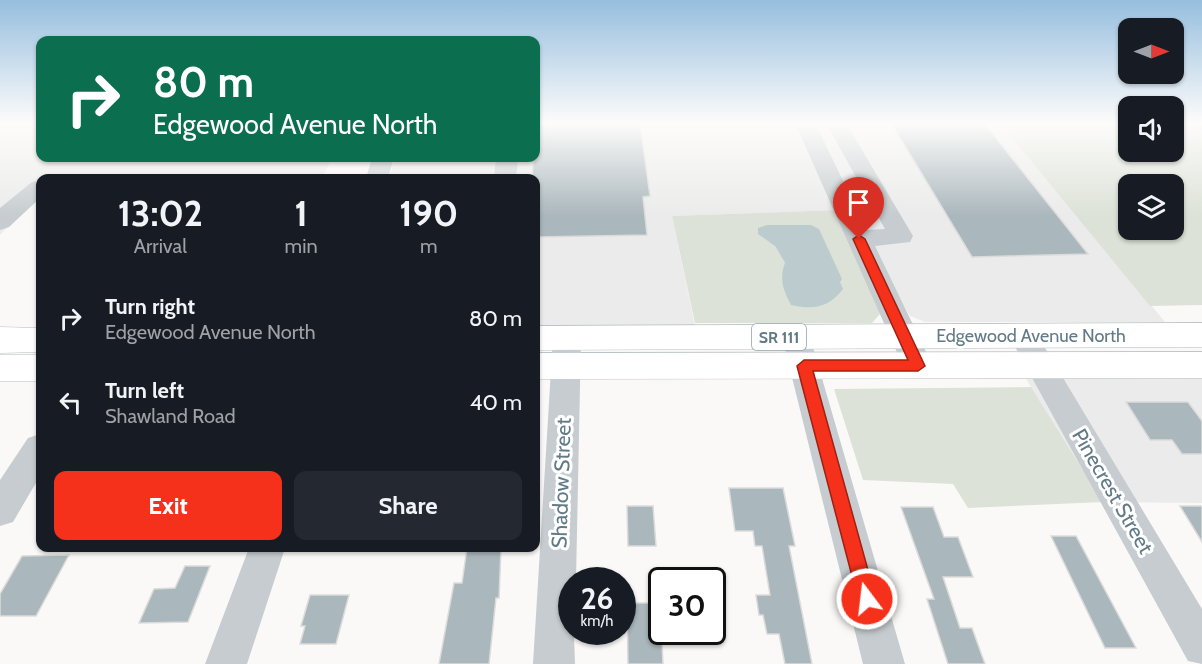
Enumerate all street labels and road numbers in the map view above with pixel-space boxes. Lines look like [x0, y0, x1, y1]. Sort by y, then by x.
road number: SR 111 [752, 324, 806, 350]
street label: Edgewood Avenue North [936, 325, 1126, 347]
street label: Shadow Street [546, 417, 576, 549]
street label: Pinecrest Street [1067, 424, 1159, 558]

